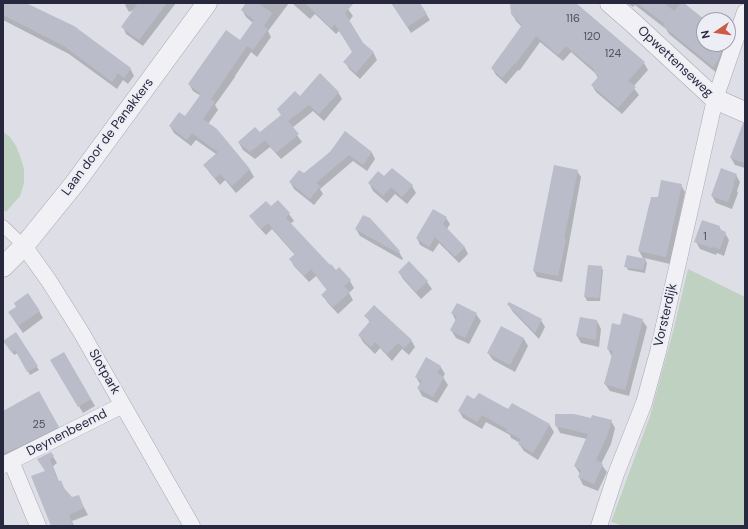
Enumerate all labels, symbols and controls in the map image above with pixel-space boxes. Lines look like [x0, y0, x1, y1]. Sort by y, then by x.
house number: 116 [566, 12, 580, 26]
north arrow [696, 12, 736, 52]
street label: Opwettenseweg [634, 23, 716, 101]
text: N [698, 29, 713, 40]
house number: 120 [583, 30, 601, 44]
house number: 124 [605, 47, 621, 61]
street label: Laan door de Panakkers [59, 75, 157, 199]
house number: 1 [703, 230, 707, 244]
street label: Vorsterdijk [651, 282, 681, 348]
street label: Slotpark [85, 347, 123, 397]
street label: Deynenbeemd [24, 406, 110, 460]
house number: 25 [32, 418, 46, 432]

